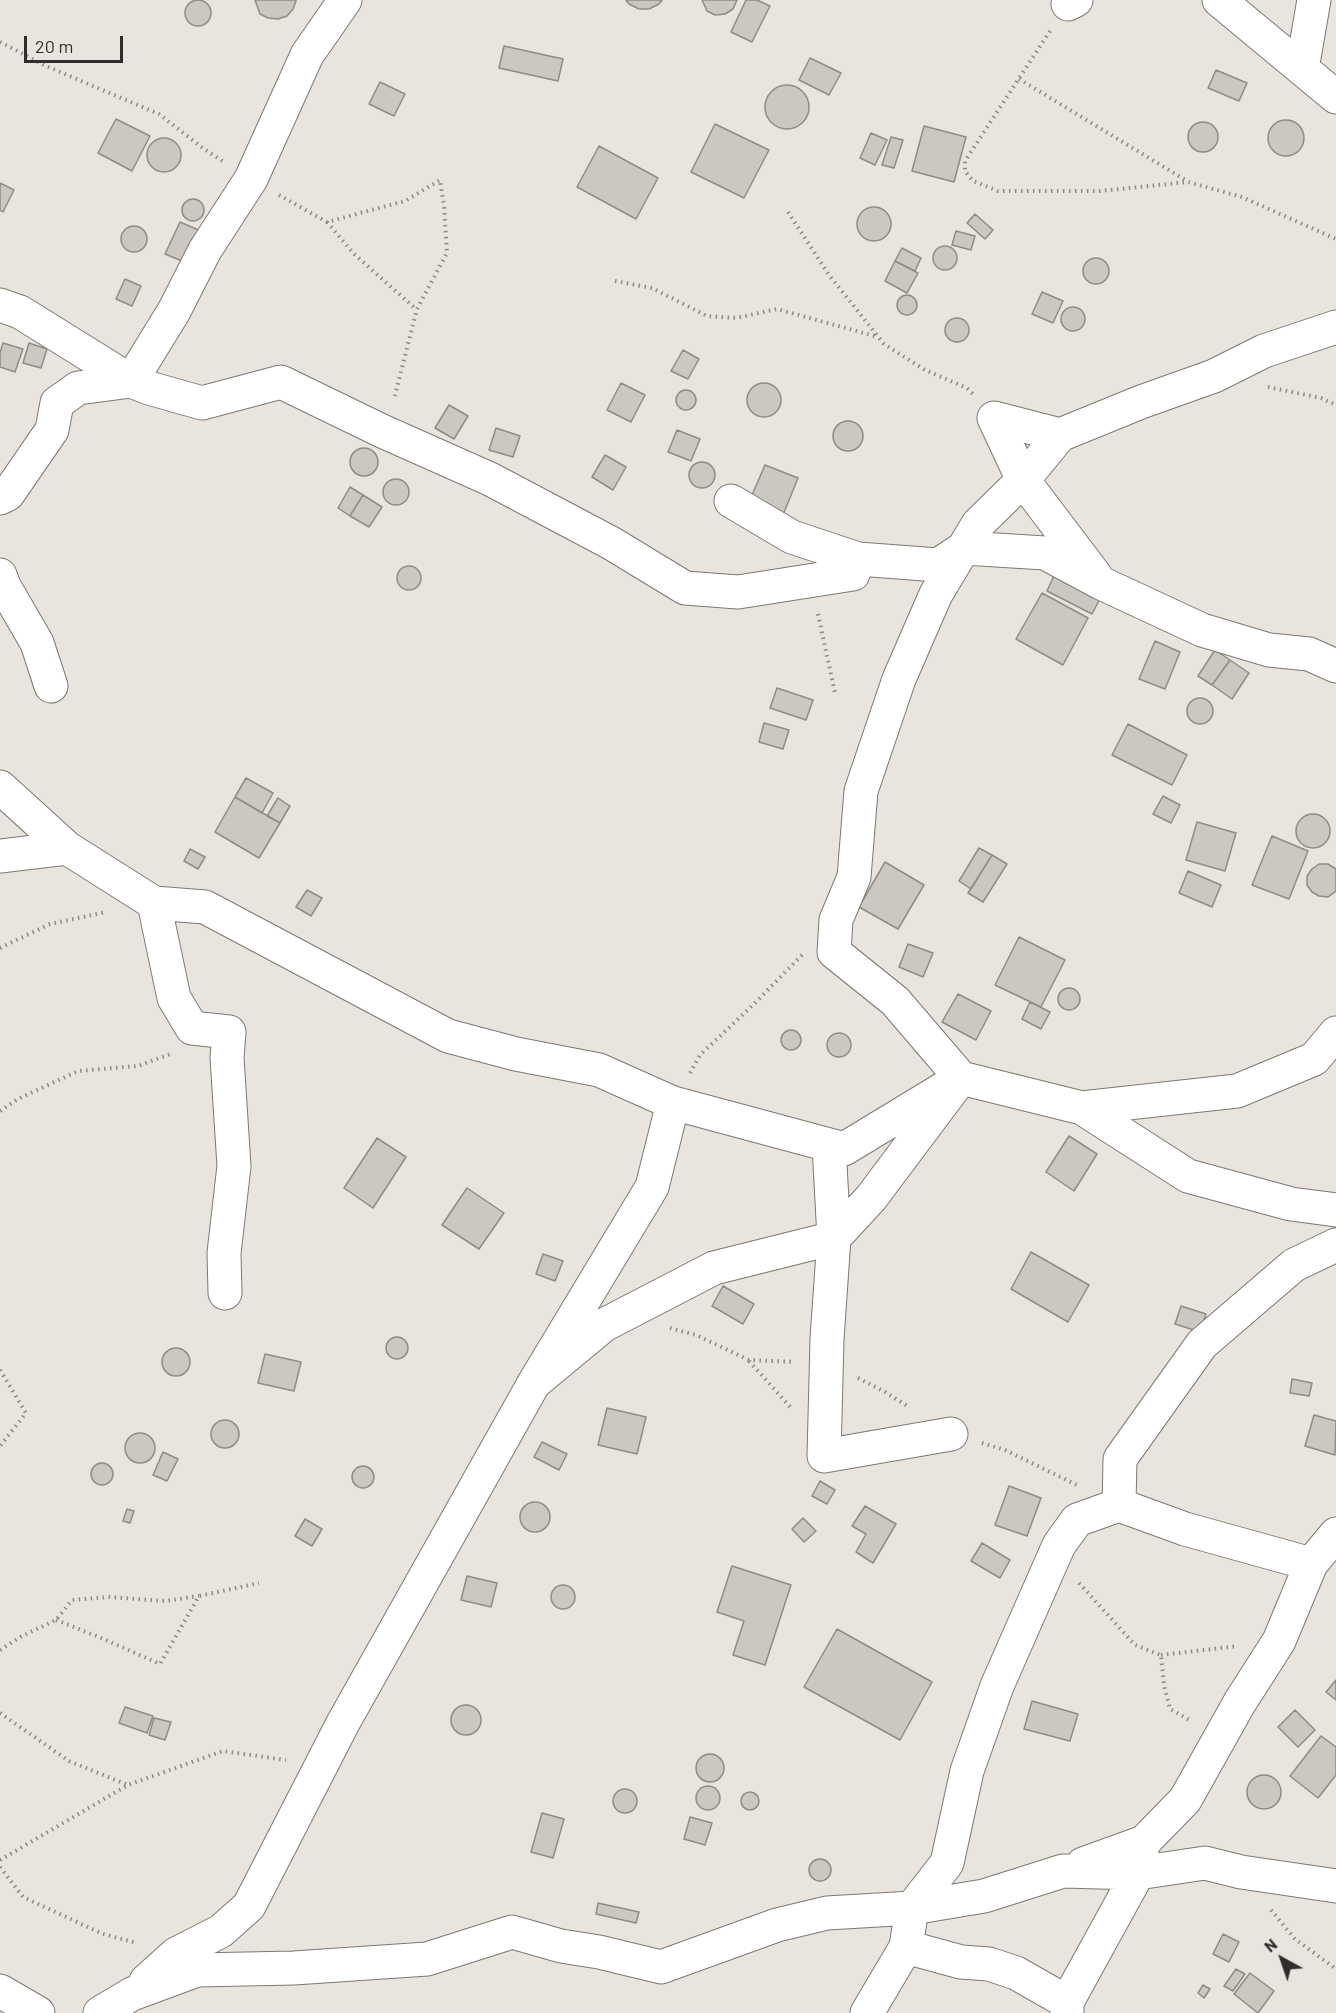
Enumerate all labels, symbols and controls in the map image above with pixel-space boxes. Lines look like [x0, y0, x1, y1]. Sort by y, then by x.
scale bar [27, 24, 126, 62]
text: 20 m [35, 35, 73, 57]
north arrow [1252, 1929, 1312, 1989]
text: N [1260, 1934, 1280, 1956]

